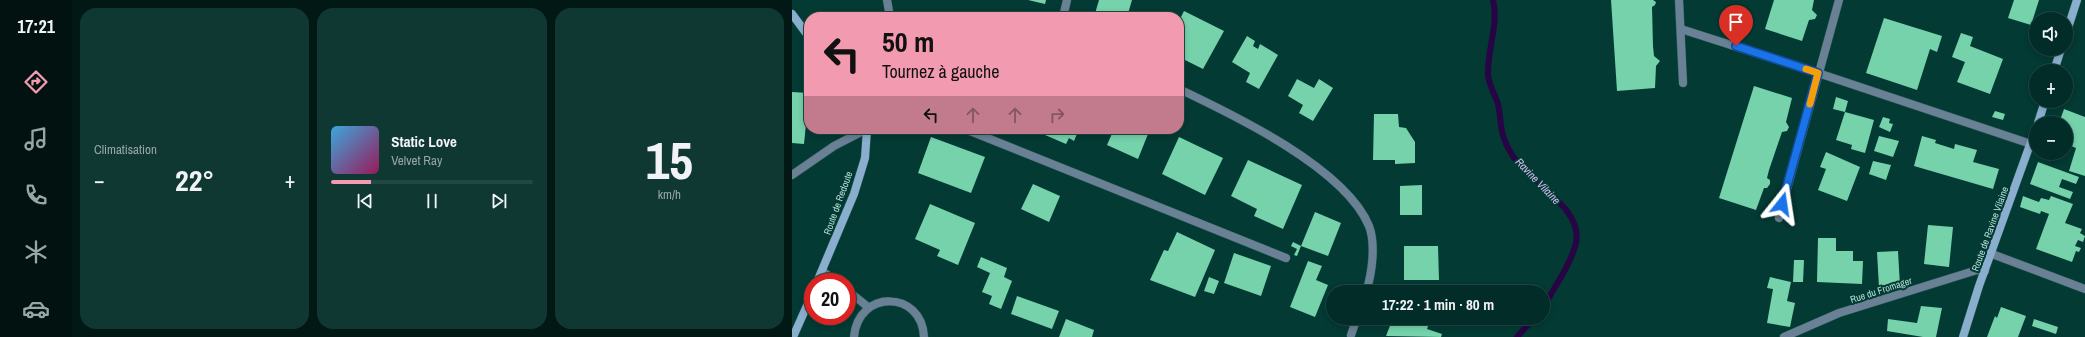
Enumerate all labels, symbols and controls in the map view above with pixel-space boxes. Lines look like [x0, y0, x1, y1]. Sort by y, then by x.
pin [1719, 5, 1753, 46]
icon: arrive [1725, 11, 1747, 33]
map controls [2029, 12, 2073, 160]
button: sound [2029, 12, 2073, 56]
text: 17:21 [17, 14, 55, 39]
text: 50 m [882, 23, 934, 61]
icon: left [816, 28, 868, 80]
text: Tournez à gauche [882, 59, 999, 84]
button: + [2029, 64, 2073, 108]
icon: directions [22, 68, 50, 96]
icon: left [920, 104, 942, 126]
icon: ahead [962, 104, 984, 126]
icon: ahead [1004, 104, 1026, 126]
icon: right [1046, 104, 1068, 126]
button: − [2029, 116, 2073, 160]
icon: music [22, 125, 50, 153]
text: 15 [646, 125, 693, 195]
text: Static Love [391, 131, 457, 152]
text: Climatisation [94, 141, 157, 158]
text: Velvet Ray [391, 152, 442, 169]
water label: Ravine Vilaine [1512, 155, 1564, 207]
text: 22° [175, 160, 214, 200]
text: − [94, 165, 105, 195]
text: + [285, 165, 295, 195]
street label: Route de Redoute [821, 169, 856, 236]
icon: phone [22, 181, 50, 209]
position arrow [1761, 183, 1803, 225]
street label: Route de Ravine Vilaine [1969, 184, 2012, 273]
text: km/h [658, 186, 681, 203]
icon: previous [354, 190, 376, 212]
icon: pause [421, 190, 443, 212]
icon: next [488, 190, 510, 212]
icon: climate [22, 238, 50, 266]
speed limit sign: 20 [804, 273, 856, 325]
street label: Rue du Fromager [1848, 274, 1914, 306]
text: 17:22 · 1 min · 80 m [1382, 294, 1494, 315]
icon: car [22, 295, 50, 323]

